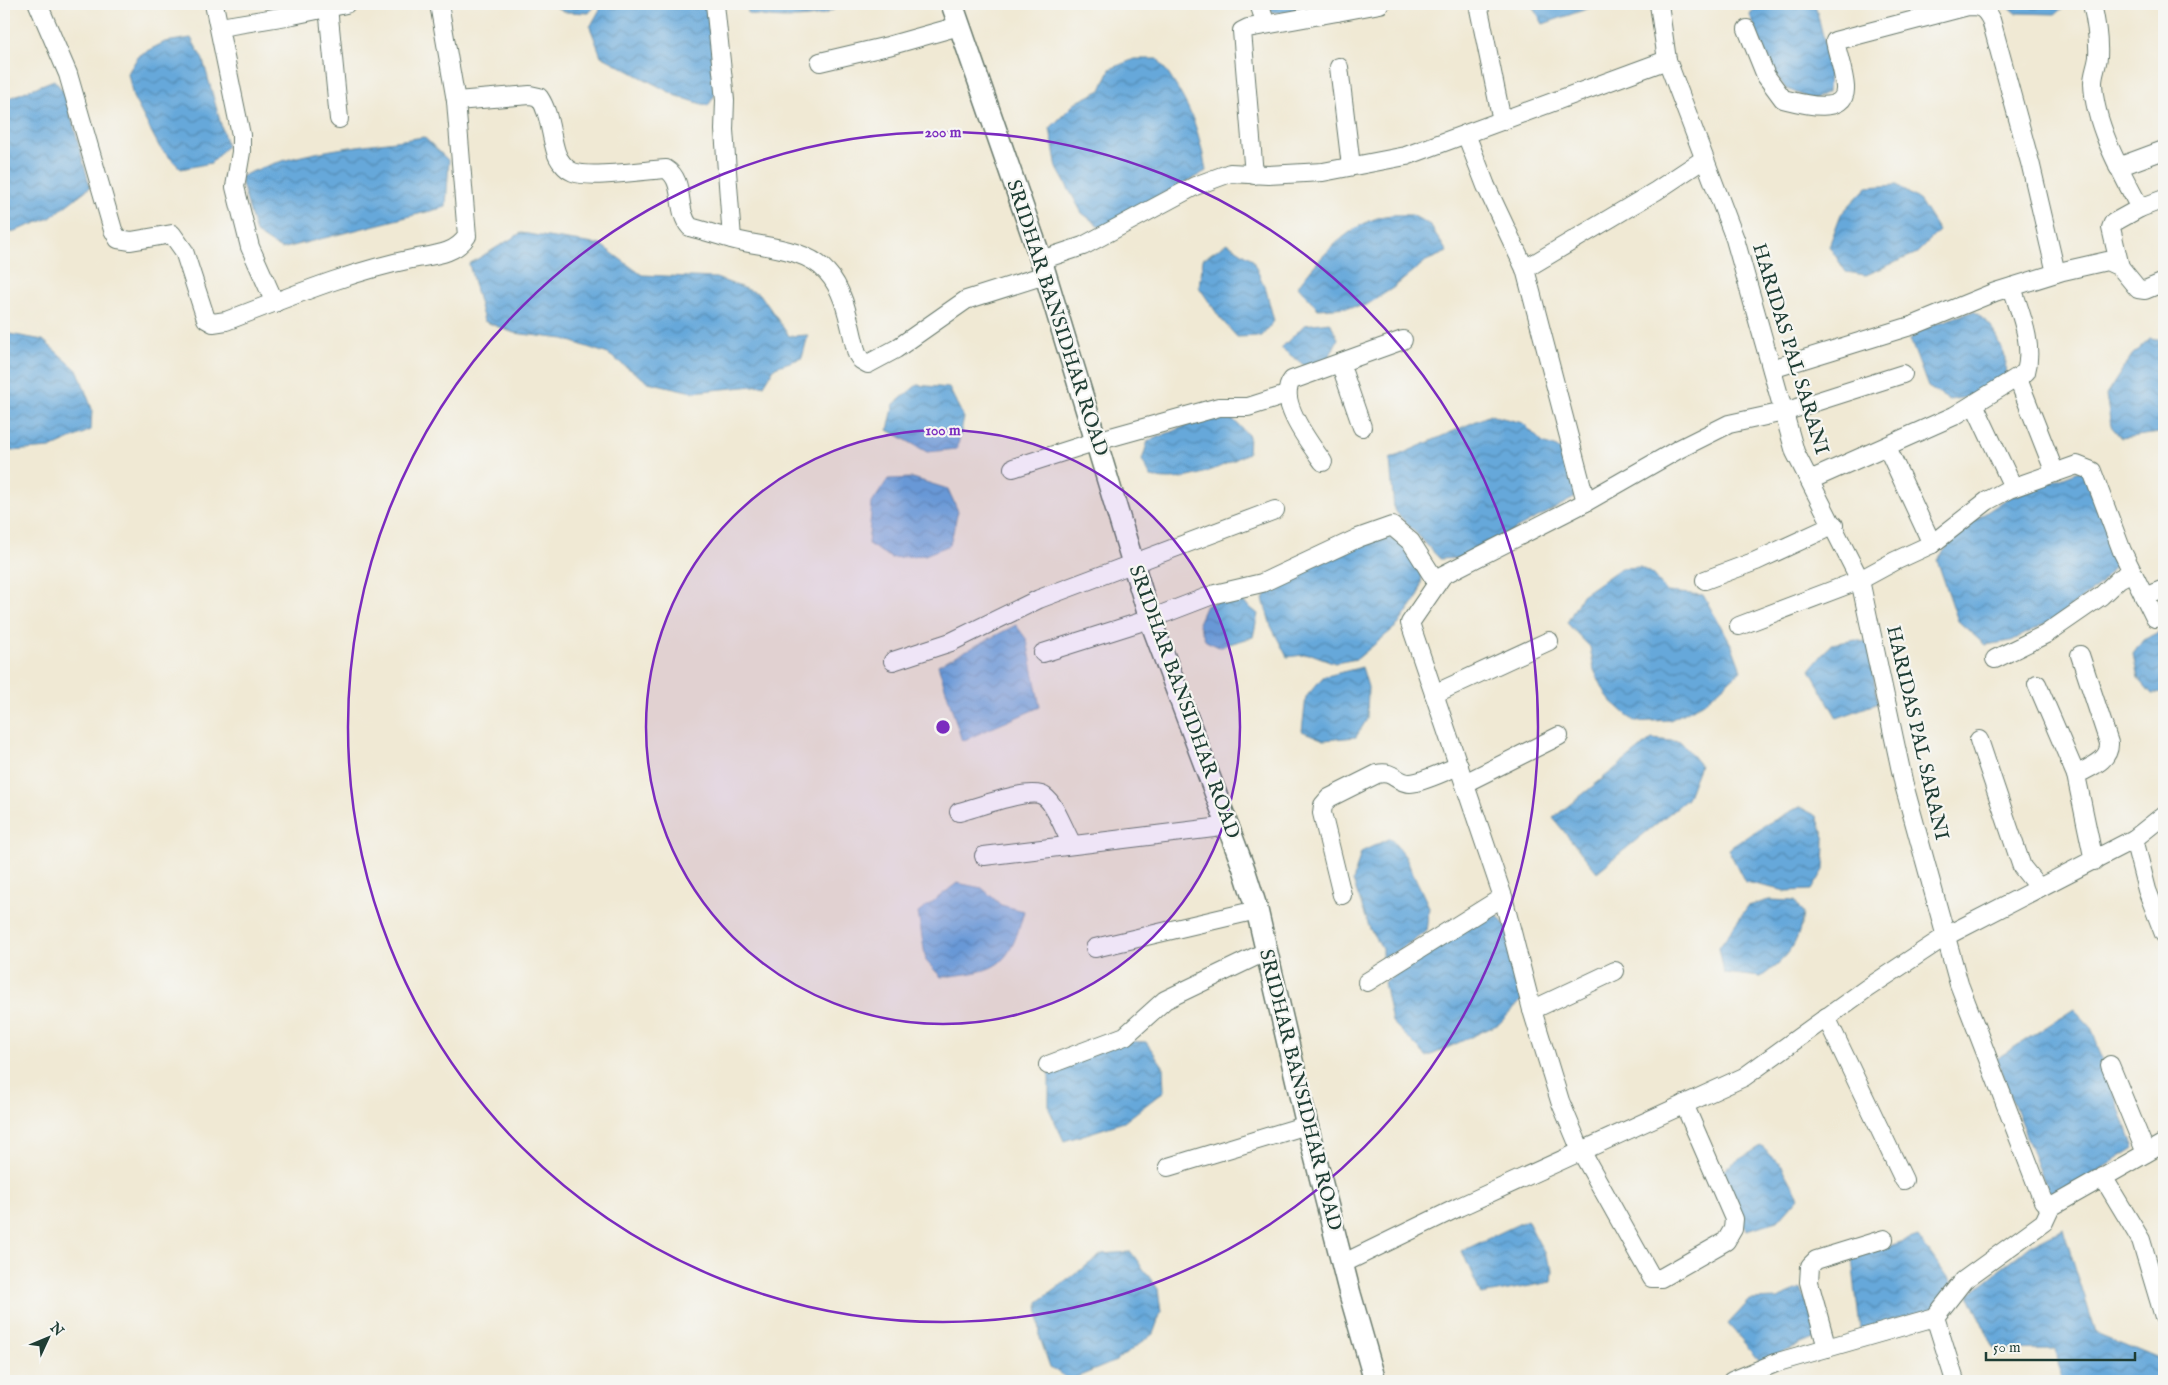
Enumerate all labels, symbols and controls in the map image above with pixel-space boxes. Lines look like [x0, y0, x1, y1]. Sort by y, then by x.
text: 200 m [925, 123, 962, 142]
street label: SRIDHAR BANSIDHAR ROAD [1000, 177, 1114, 459]
street label: HARIDAS PAL SARANI [1746, 240, 1834, 458]
text: 100 m [925, 421, 961, 440]
street label: SRIDHAR BANSIDHAR ROAD [1123, 562, 1245, 842]
street label: HARIDAS PAL SARANI [1880, 623, 1954, 843]
centre of rings [934, 718, 952, 736]
street label: SRIDHAR BANSIDHAR ROAD [1253, 947, 1347, 1233]
north arrow [22, 1312, 72, 1362]
text: N [45, 1318, 67, 1340]
scale bar [1986, 1330, 2134, 1362]
text: 50 m [1993, 1338, 2021, 1357]

